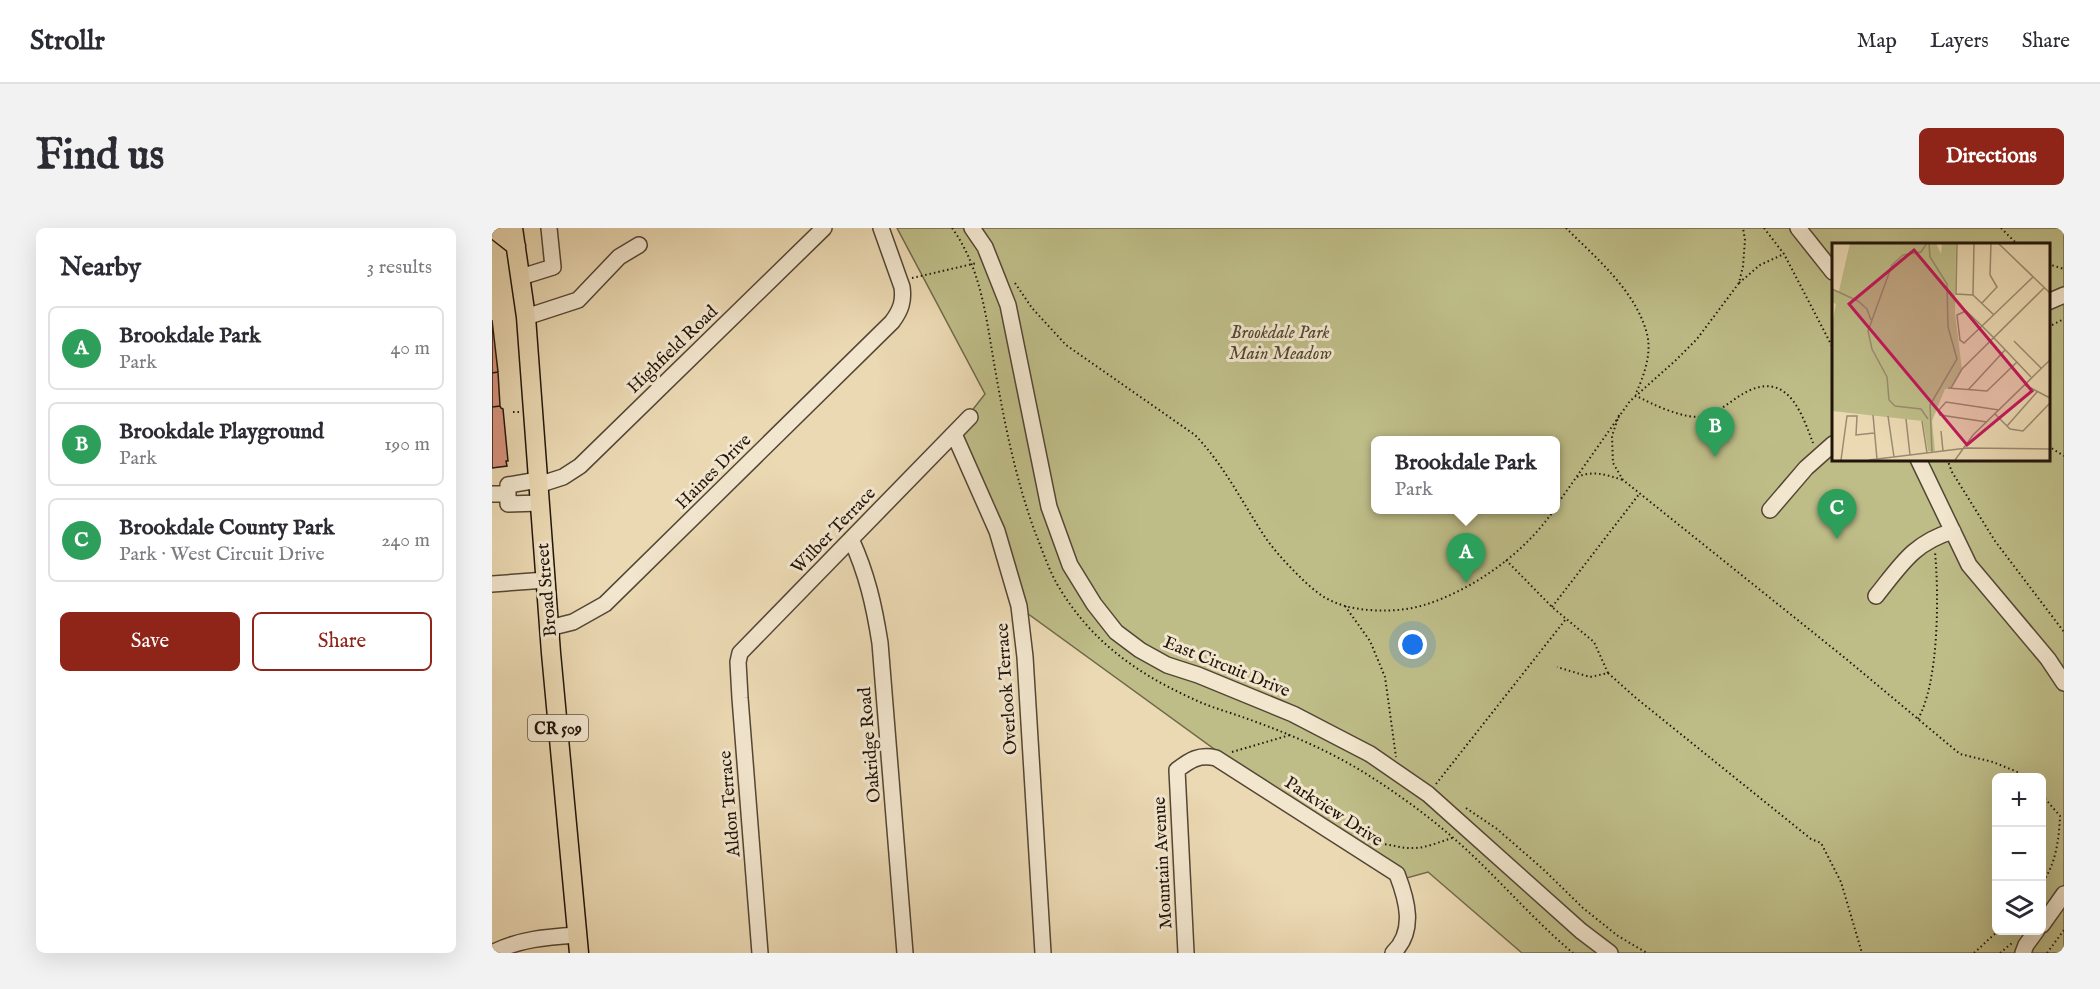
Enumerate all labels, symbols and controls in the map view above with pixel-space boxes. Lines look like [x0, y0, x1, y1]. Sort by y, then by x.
text: Strollr [30, 24, 105, 59]
text: Map [1857, 28, 1897, 55]
text: Layers [1930, 28, 1989, 55]
text: Share [2022, 28, 2070, 55]
button: Directions [1919, 128, 2064, 185]
text: Find us [36, 130, 164, 183]
inset map [1832, 243, 2049, 460]
text: Nearby [60, 251, 141, 284]
text: 3 results [367, 255, 432, 280]
street label: Highfield Road [623, 301, 724, 399]
text: Brookdale Park [119, 322, 261, 350]
park label: Brookdale Park Main Meadow [1229, 322, 1332, 366]
text: A [75, 336, 88, 361]
text: 40 m [391, 336, 430, 361]
text: Park [119, 350, 157, 375]
pin: B [1696, 408, 1734, 457]
text: Brookdale Playground [119, 418, 324, 446]
street label: Haines Drive [671, 429, 757, 515]
text: B [75, 432, 88, 457]
text: 190 m [384, 432, 430, 457]
popup [1371, 436, 1560, 514]
text: Park [119, 446, 157, 471]
text: Brookdale Park [1395, 449, 1536, 477]
text: Park [1395, 477, 1433, 502]
street label: Wilber Terrace [787, 483, 881, 579]
pin: C [1818, 490, 1856, 539]
text: Brookdale County Park [119, 514, 335, 542]
text: C [74, 528, 89, 553]
text: 240 m [381, 528, 430, 553]
pin: A [1446, 534, 1486, 583]
text: Park · West Circuit Drive [119, 542, 325, 567]
street label: Broad Street [532, 542, 563, 638]
button: Save [60, 612, 240, 671]
button: Share [252, 612, 432, 671]
street label: Overlook Terrace [991, 622, 1024, 756]
your location [1398, 630, 1427, 659]
street label: East Circuit Drive [1160, 631, 1293, 703]
street label: Oakridge Road [854, 686, 887, 804]
road number: CR 509 [528, 715, 588, 741]
street label: Aldon Terrace [714, 750, 747, 859]
street label: Parkview Drive [1280, 772, 1387, 853]
map controls [1992, 773, 2046, 935]
button: + [1992, 773, 2046, 827]
street label: Mountain Avenue [1149, 796, 1178, 930]
button: − [1992, 827, 2046, 881]
button: layers [1992, 881, 2046, 935]

